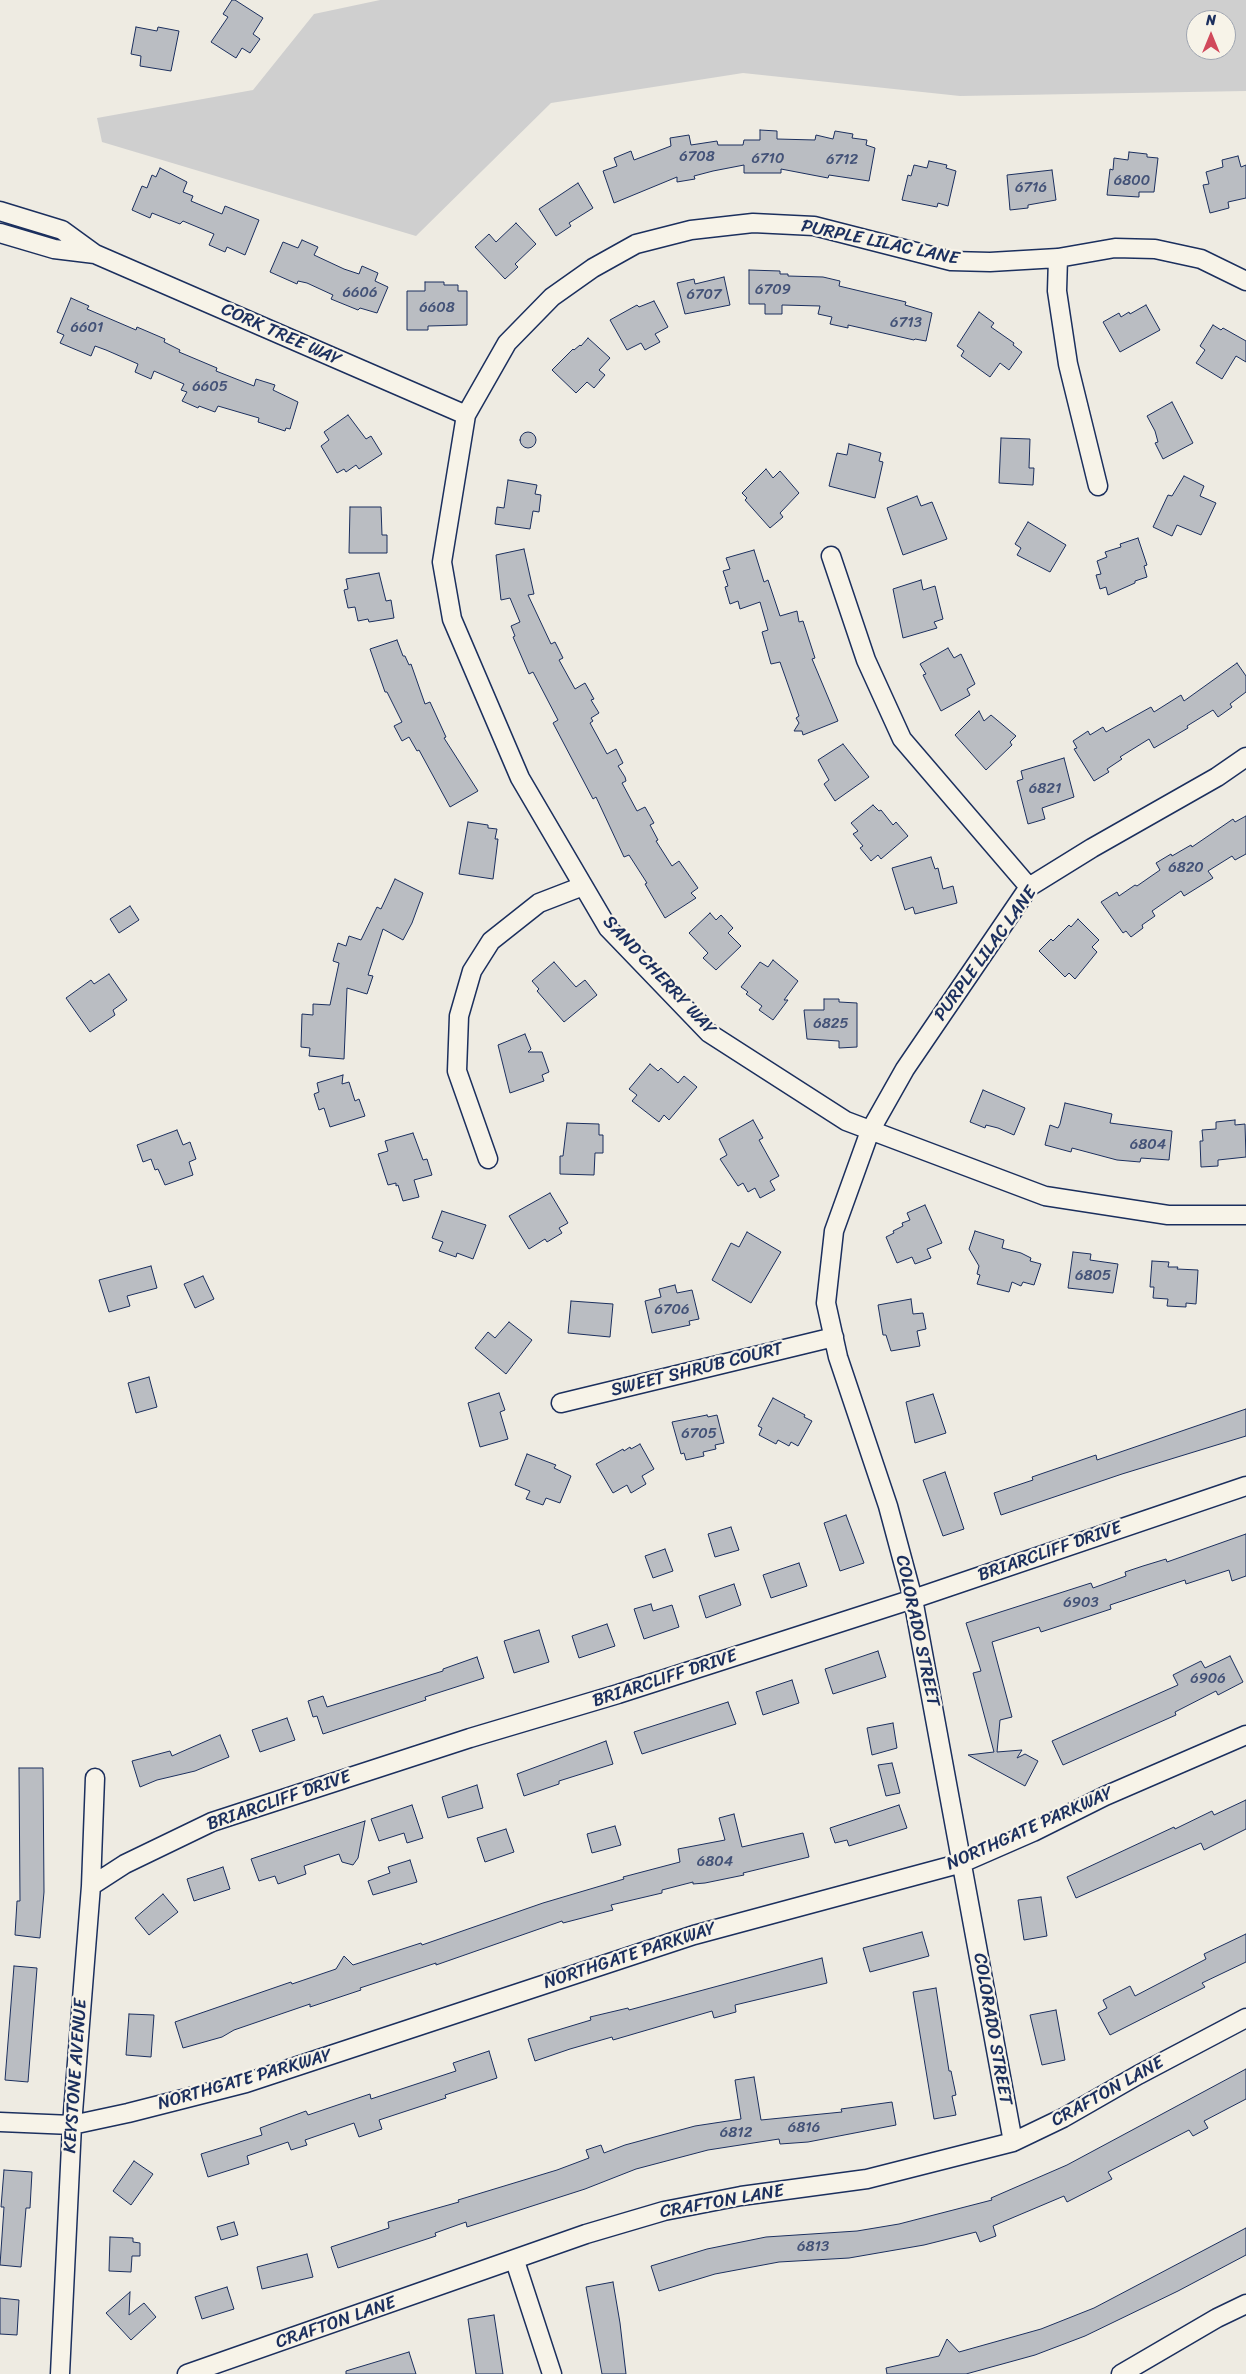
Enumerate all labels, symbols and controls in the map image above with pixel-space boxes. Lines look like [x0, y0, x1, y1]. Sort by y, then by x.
text: N [1206, 8, 1216, 33]
north arrow [1186, 10, 1236, 60]
house number: 6708 [679, 148, 715, 166]
house number: 6710 [752, 150, 784, 168]
house number: 6712 [826, 151, 858, 169]
house number: 6800 [1114, 172, 1150, 190]
house number: 6716 [1015, 179, 1047, 197]
street label: PURPLE LILAC LANE [799, 216, 961, 270]
house number: 6709 [755, 281, 791, 299]
house number: 6606 [342, 284, 378, 302]
house number: 6707 [686, 286, 722, 304]
street label: CORK TREE WAY [218, 299, 344, 371]
house number: 6608 [419, 299, 455, 317]
house number: 6713 [890, 314, 922, 332]
house number: 6601 [71, 319, 103, 337]
house number: 6605 [192, 378, 228, 396]
house number: 6821 [1029, 780, 1061, 798]
house number: 6820 [1168, 859, 1204, 877]
street label: PURPLE LILAC LANE [930, 883, 1042, 1025]
street label: SAND CHERRY WAY [598, 912, 720, 1040]
house number: 6825 [813, 1015, 849, 1033]
house number: 6804 [1130, 1136, 1166, 1154]
house number: 6805 [1075, 1267, 1111, 1285]
house number: 6706 [654, 1301, 690, 1319]
street label: SWEET SHRUB COURT [609, 1338, 785, 1402]
house number: 6705 [681, 1425, 717, 1443]
street label: BRIARCLIFF DRIVE [975, 1517, 1125, 1587]
street label: COLORADO STREET [890, 1553, 944, 1709]
house number: 6903 [1063, 1594, 1099, 1612]
street label: BRIARCLIFF DRIVE [590, 1645, 740, 1713]
house number: 6906 [1190, 1670, 1226, 1688]
street label: BRIARCLIFF DRIVE [204, 1766, 354, 1836]
street label: NORTHGATE PARKWAY [943, 1782, 1117, 1876]
house number: 6804 [697, 1853, 733, 1871]
street label: NORTHGATE PARKWAY [541, 1918, 719, 1994]
street label: COLORADO STREET [968, 1951, 1016, 2107]
street label: KEYSTONE AVENUE [60, 1998, 92, 2154]
street label: NORTHGATE PARKWAY [155, 2045, 335, 2115]
street label: CRAFTON LANE [1048, 2052, 1168, 2132]
house number: 6816 [788, 2119, 820, 2137]
house number: 6812 [720, 2124, 752, 2142]
street label: CRAFTON LANE [658, 2180, 786, 2224]
house number: 6813 [797, 2238, 829, 2256]
street label: CRAFTON LANE [273, 2292, 399, 2354]

